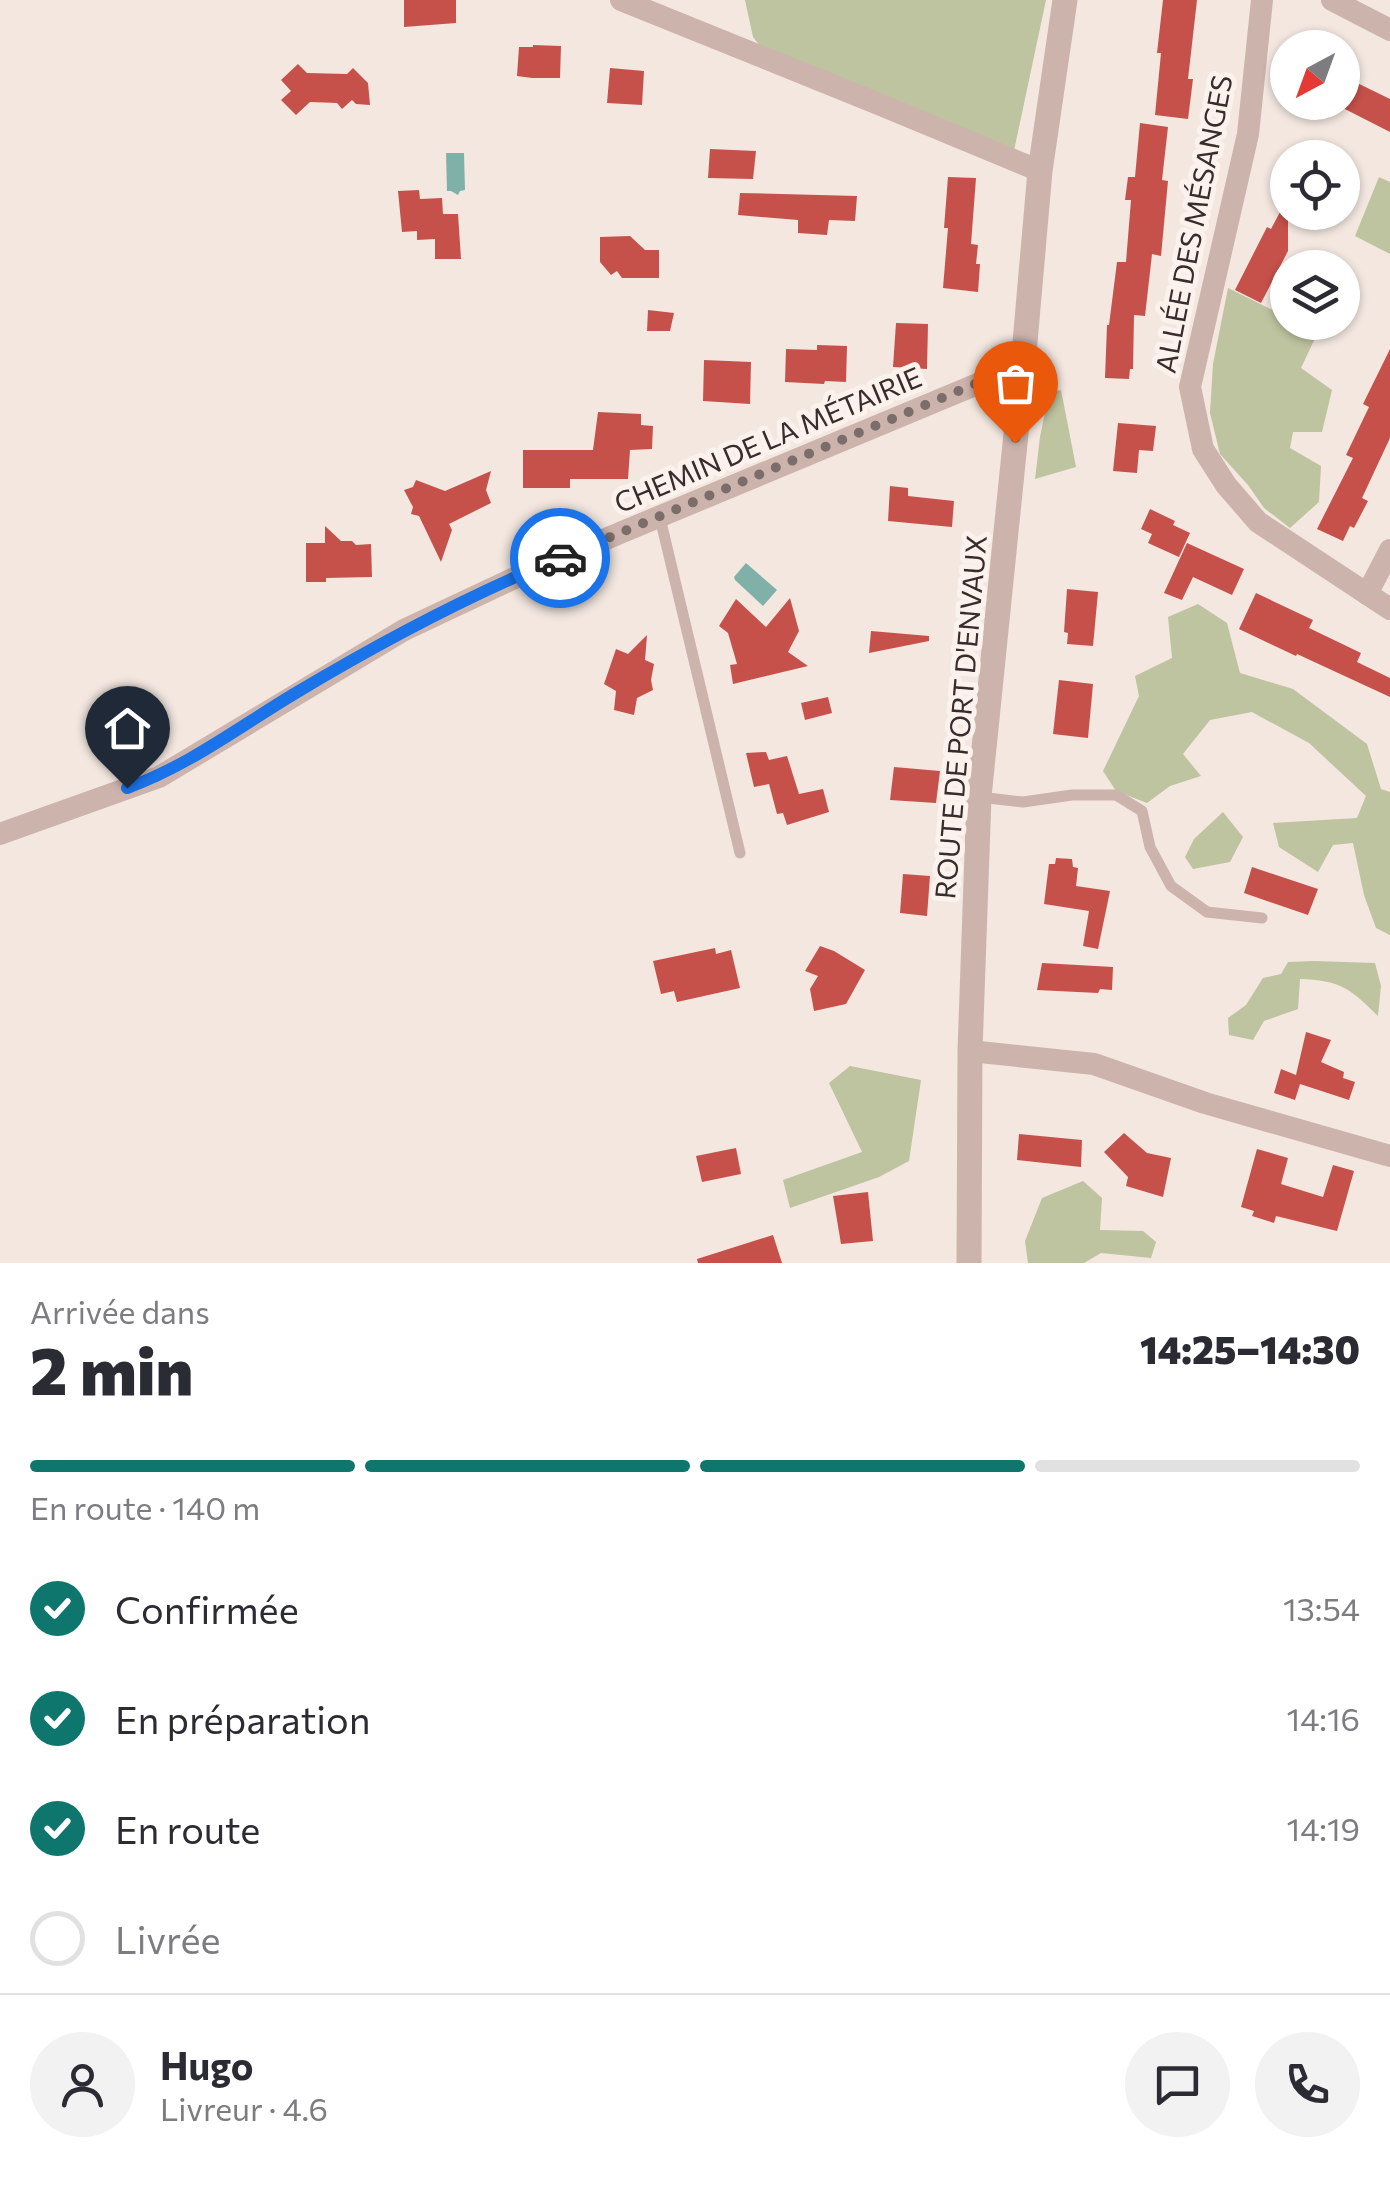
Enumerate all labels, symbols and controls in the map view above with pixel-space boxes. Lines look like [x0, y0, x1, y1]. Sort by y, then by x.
north arrow [1270, 30, 1360, 120]
map controls [1270, 30, 1360, 340]
street label: ALLÉE DES MÉSANGES [1147, 72, 1239, 376]
button: locate [1270, 140, 1360, 230]
button: layers [1270, 250, 1360, 340]
pin [973, 341, 1058, 444]
icon: bag [988, 356, 1043, 411]
street label: CHEMIN DE LA MÉTAIRIE [609, 359, 926, 519]
courier [510, 508, 610, 608]
icon: car [533, 531, 588, 586]
street label: ROUTE DE PORT D'ENVAUX [927, 533, 993, 900]
pin [85, 686, 170, 789]
icon: home [100, 701, 155, 756]
text: Arrivée dans [30, 1291, 210, 1331]
text: 14:25–14:30 [1140, 1325, 1360, 1372]
text: 2 min [30, 1329, 193, 1408]
text: En route · 140 m [30, 1487, 260, 1527]
icon: check [30, 1581, 85, 1636]
text: Confirmée [115, 1585, 299, 1632]
text: 13:54 [1283, 1588, 1360, 1628]
icon: check [30, 1691, 85, 1746]
text: En préparation [115, 1695, 371, 1742]
text: 14:16 [1286, 1698, 1360, 1738]
icon: check [30, 1801, 85, 1856]
text: En route [115, 1805, 260, 1852]
text: 14:19 [1286, 1808, 1360, 1848]
text: Livrée [115, 1915, 221, 1962]
button: person [30, 2032, 135, 2137]
button: chat [1125, 2032, 1230, 2137]
button: phone [1255, 2032, 1360, 2137]
text: Hugo [160, 2041, 253, 2088]
text: Livreur · 4.6 [160, 2088, 328, 2128]

